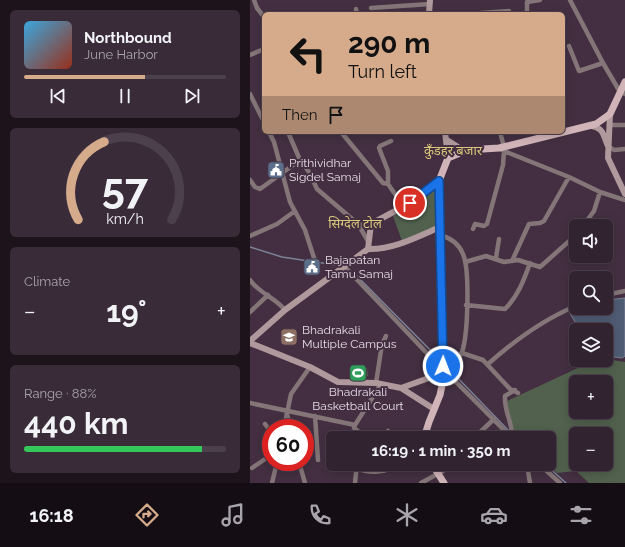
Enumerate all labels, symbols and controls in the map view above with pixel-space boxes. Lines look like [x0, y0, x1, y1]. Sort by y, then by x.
text: 290 m [348, 27, 430, 60]
icon: left [282, 28, 334, 80]
text: Northbound [84, 29, 172, 47]
text: June Harbor [84, 47, 158, 62]
text: Turn left [348, 61, 417, 82]
icon: previous [47, 85, 69, 107]
icon: pause [114, 85, 136, 107]
icon: next [181, 85, 203, 107]
icon: arrive [325, 104, 347, 126]
text: Then [282, 106, 317, 124]
district label: कुँडहर बजार [424, 143, 483, 159]
place label: Prithividhar Sigdel Samaj [289, 156, 361, 184]
public building icon: Prithividhar Sigdel Samaj [266, 160, 286, 180]
text: 57 [102, 164, 149, 213]
pin [393, 186, 427, 220]
icon: arrive [399, 192, 421, 214]
text: km/h [106, 211, 144, 227]
district label: सिग्देल टोल [328, 216, 382, 231]
map controls [569, 219, 613, 471]
button: sound [569, 219, 613, 263]
place label: Bajapatan Tamu Samaj [325, 253, 393, 281]
public building icon: Bajapatan Tamu Samaj [302, 257, 322, 277]
button: search [569, 271, 613, 315]
text: Climate [24, 274, 70, 289]
text: 19° [106, 294, 146, 329]
text: − [24, 298, 36, 324]
text: + [217, 298, 226, 324]
place label: Bhadrakali Multiple Campus [302, 323, 397, 351]
button: layers [569, 323, 613, 367]
school or university icon: Bhadrakali Multiple Campus [279, 327, 299, 347]
position arrow [422, 345, 464, 387]
sports icon: Bhadrakali Basketball Court [348, 363, 368, 383]
button: + [569, 375, 613, 419]
place label: Bhadrakali Basketball Court [312, 385, 404, 413]
text: Range · 88% [24, 386, 97, 401]
text: 440 km [24, 406, 129, 441]
speed limit sign: 60 [262, 419, 314, 471]
button: − [569, 427, 613, 471]
text: 16:19 · 1 min · 350 m [372, 442, 510, 460]
icon: directions [133, 501, 161, 529]
icon: music [219, 501, 247, 529]
icon: phone [306, 501, 334, 529]
icon: climate [393, 501, 421, 529]
icon: car [480, 501, 508, 529]
icon: filters [567, 501, 595, 529]
text: 16:18 [29, 505, 74, 526]

